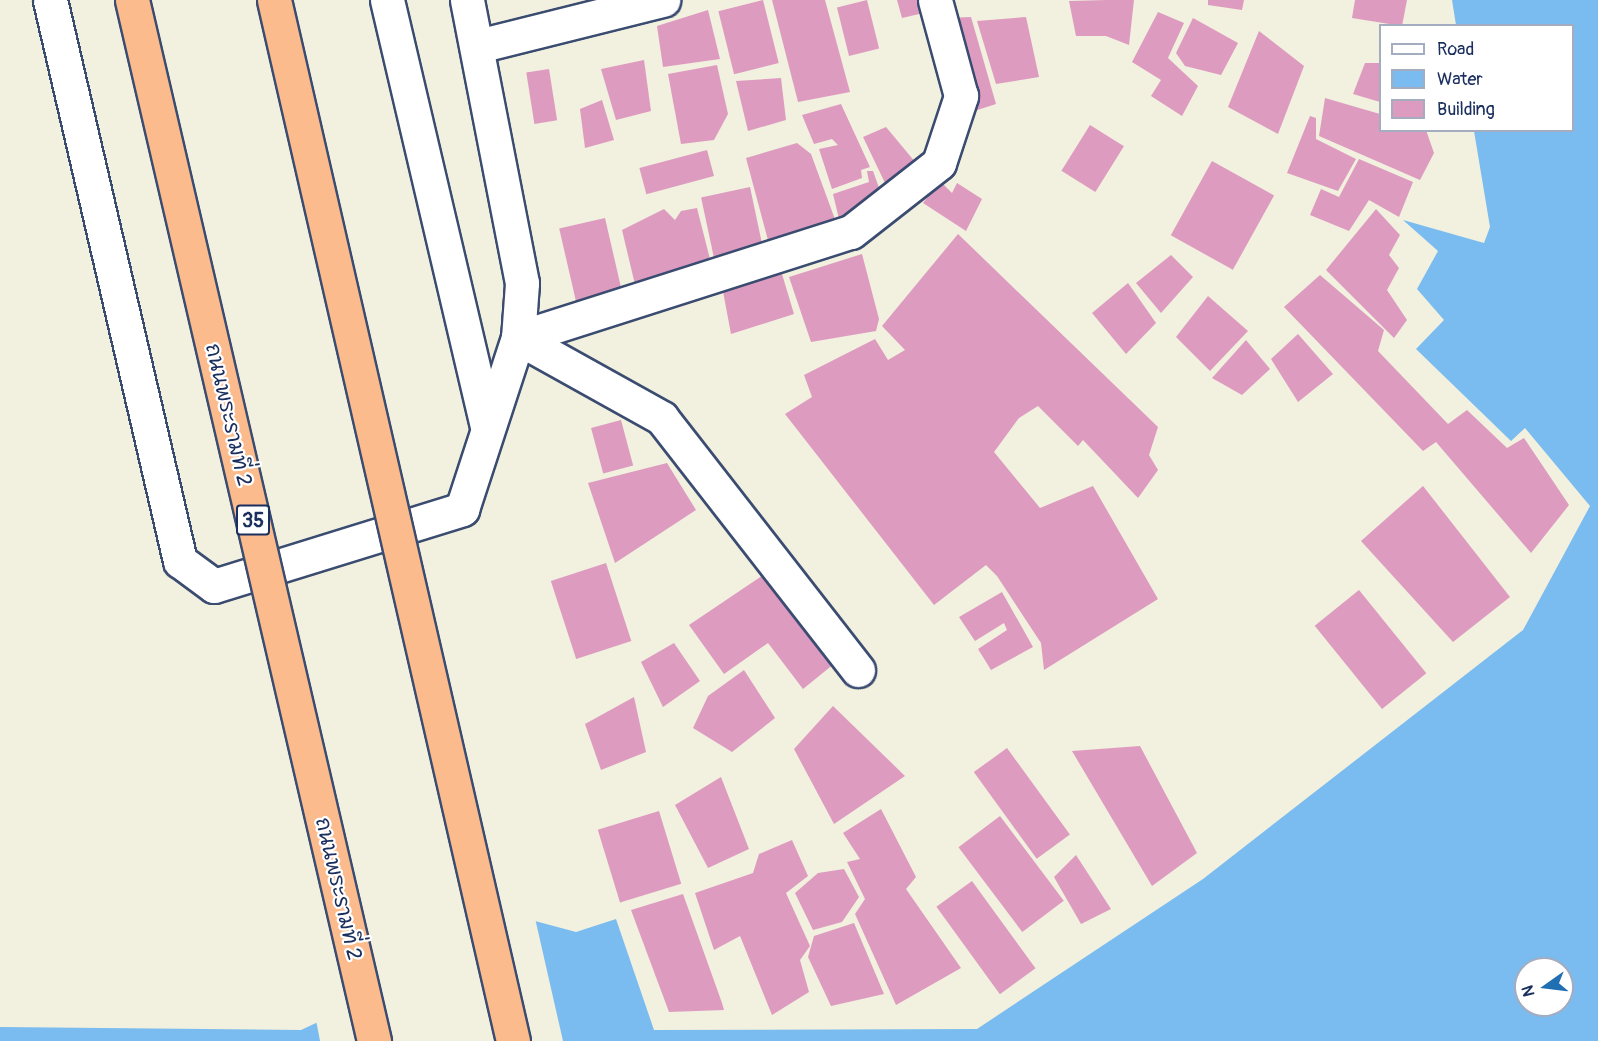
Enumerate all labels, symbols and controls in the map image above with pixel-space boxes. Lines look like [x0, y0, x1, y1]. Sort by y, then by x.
legend [1379, 24, 1574, 132]
text: Road [1437, 38, 1474, 61]
text: Water [1437, 68, 1483, 91]
text: Building [1437, 98, 1495, 121]
street label: ถนนพระรามที่ 2 [199, 341, 257, 489]
road number: 35 [235, 503, 271, 537]
street label: ถนนพระรามที่ 2 [309, 815, 367, 963]
north arrow [1514, 957, 1574, 1017]
text: N [1517, 983, 1539, 999]

